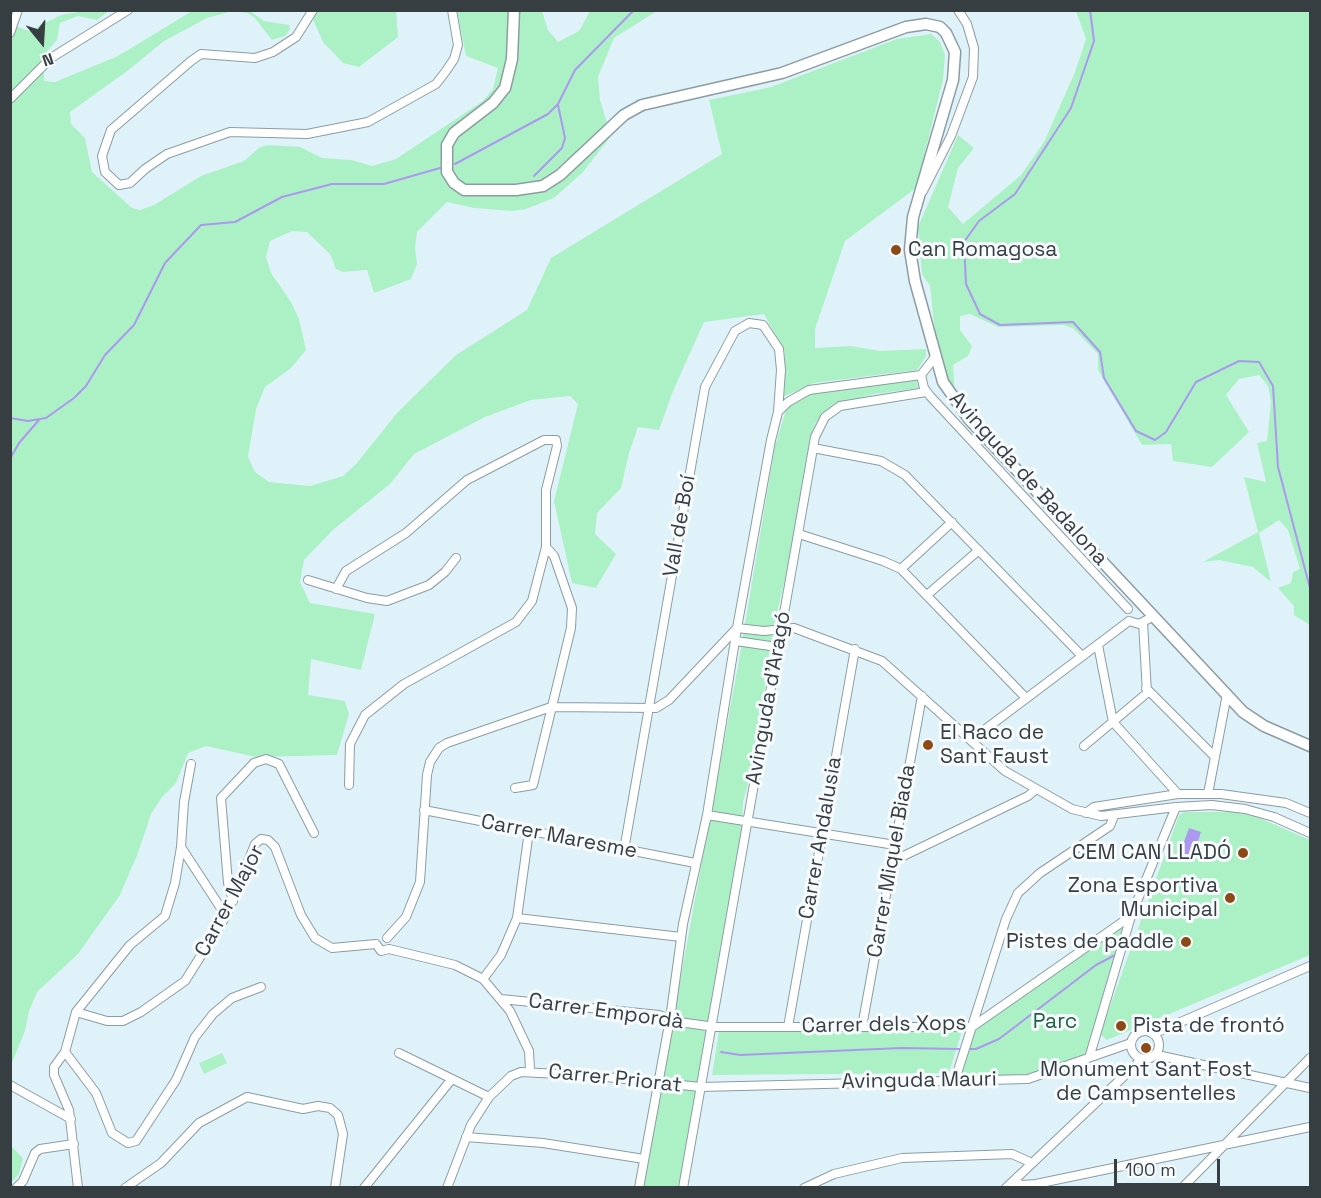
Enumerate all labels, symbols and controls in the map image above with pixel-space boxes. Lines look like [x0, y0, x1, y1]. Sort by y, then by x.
north arrow [12, 12, 72, 72]
text: N [39, 48, 56, 71]
place label: Can Romagosa [908, 237, 1057, 263]
marker: Can Romagosa [889, 243, 903, 257]
street label: Avinguda de Badalona [943, 387, 1113, 571]
street label: Vall de Boí [659, 473, 701, 579]
street label: Avinguda d'Aragó [741, 609, 797, 787]
place label: El Raco de Sant Faust [940, 720, 1049, 770]
marker: El Raco de Sant Faust [921, 738, 935, 752]
street label: Carrer Andalusia [794, 755, 848, 921]
street label: Carrer Miquel Biada [863, 762, 921, 960]
street label: Carrer Maresme [479, 810, 639, 864]
place label: CEM CAN LLADÓ [1072, 840, 1231, 866]
street label: Carrer Major [190, 841, 270, 961]
marker: CEM CAN LLADÓ [1236, 846, 1250, 860]
place label: Zona Esportiva Municipal [1068, 873, 1218, 923]
marker: Zona Esportiva Municipal [1223, 891, 1237, 905]
place label: Pistes de paddle [1006, 929, 1174, 955]
marker: Pistes de paddle [1179, 935, 1193, 949]
street label: Carrer Empordà [527, 989, 685, 1035]
park label: Parc [1033, 1009, 1077, 1035]
street label: Carrer dels Xops [801, 1011, 967, 1039]
place label: Pista de frontó [1133, 1013, 1285, 1039]
marker: Pista de frontó [1114, 1019, 1128, 1033]
marker: Monument Sant Fost de Campsentelles [1139, 1041, 1153, 1055]
place label: Monument Sant Fost de Campsentelles [1040, 1057, 1252, 1107]
street label: Carrer Priorat [547, 1059, 683, 1099]
street label: Avinguda Mauri [841, 1067, 997, 1095]
scale bar [1117, 1147, 1224, 1185]
text: 100 m [1125, 1158, 1176, 1181]

